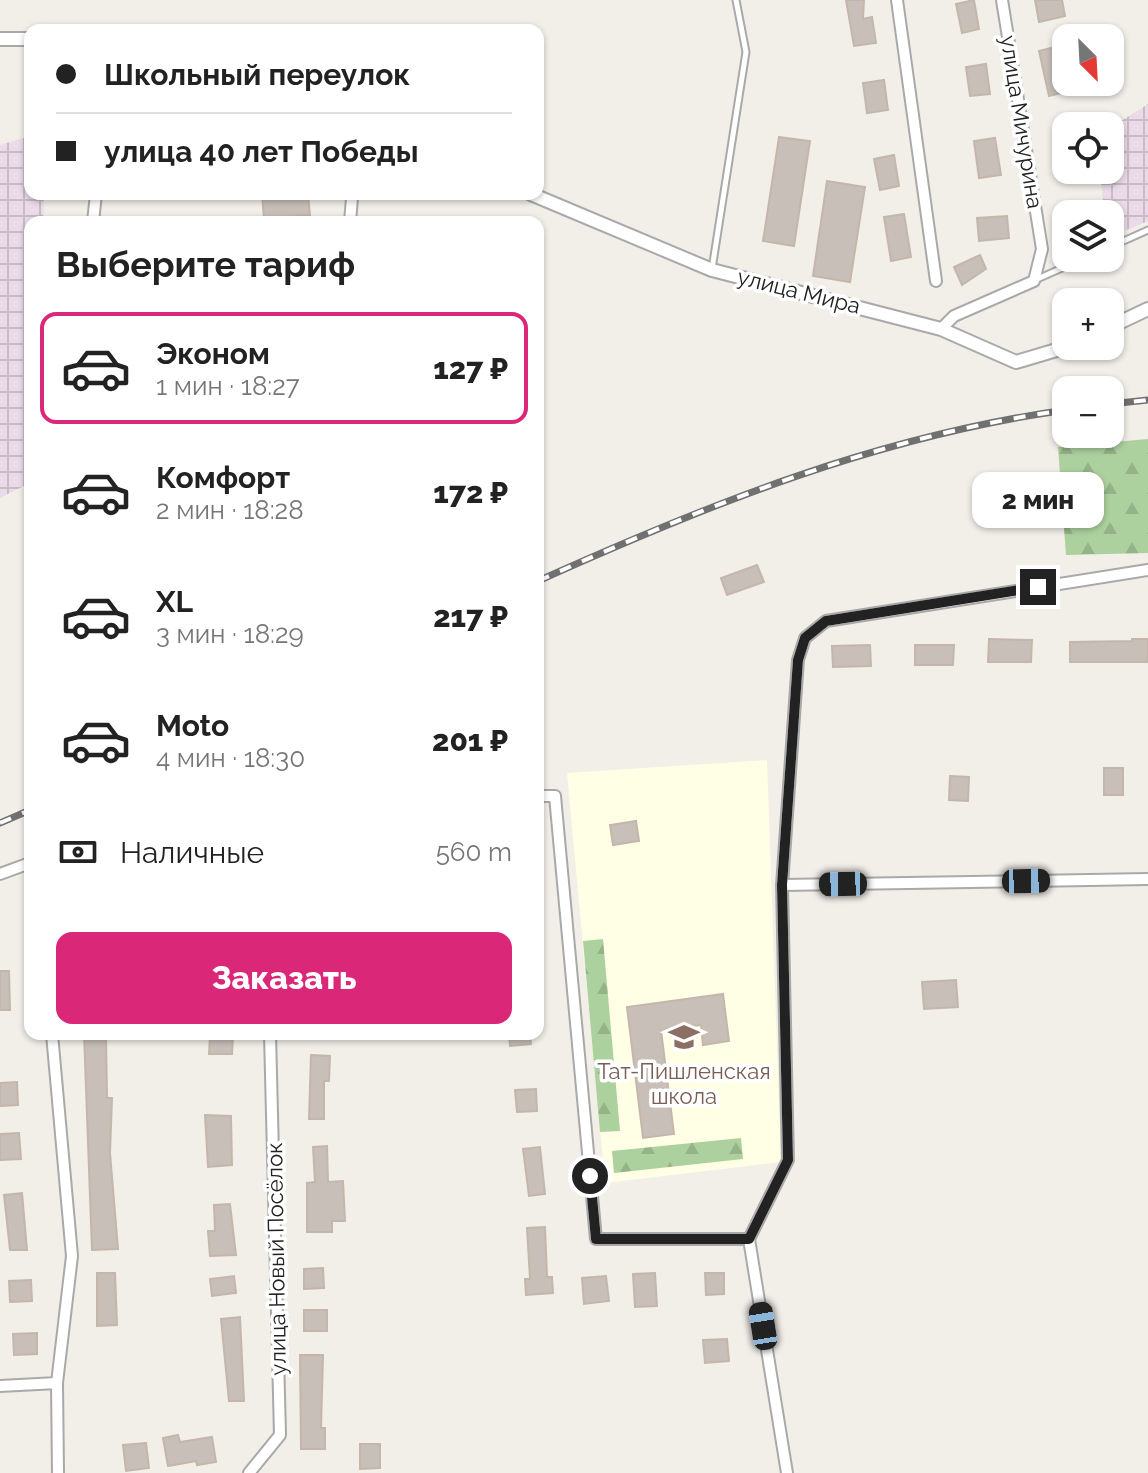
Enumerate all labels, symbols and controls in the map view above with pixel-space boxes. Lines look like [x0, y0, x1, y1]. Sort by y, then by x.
north arrow [1052, 24, 1124, 96]
map controls [1052, 24, 1124, 448]
street label: улица Мичурина [995, 34, 1049, 210]
text: Школьный переулок [104, 57, 410, 92]
button: locate [1052, 112, 1124, 184]
text: улица 40 лет Победы [104, 134, 419, 169]
button: layers [1052, 200, 1124, 272]
text: Выберите тариф [56, 243, 355, 285]
street label: улица Мира [735, 263, 863, 319]
button: + [1052, 288, 1124, 360]
icon: car [60, 332, 132, 404]
text: Эконом [156, 336, 270, 371]
text: 127 ₽ [433, 351, 508, 386]
text: 1 мин · 18:27 [156, 371, 300, 401]
button: − [1052, 376, 1124, 448]
icon: car [60, 456, 132, 528]
text: Комфорт [156, 460, 290, 495]
callout: 2 мин [972, 471, 1104, 527]
text: 172 ₽ [433, 475, 508, 510]
text: 2 мин [1002, 485, 1074, 515]
text: 2 мин · 18:28 [156, 495, 304, 525]
route end [1020, 569, 1056, 605]
icon: car [60, 580, 132, 652]
text: XL [156, 584, 193, 619]
text: 217 ₽ [433, 599, 508, 634]
text: 3 мин · 18:29 [156, 619, 304, 649]
icon: car [60, 704, 132, 776]
text: Moto [156, 708, 229, 743]
text: 201 ₽ [432, 723, 508, 758]
text: 4 мин · 18:30 [156, 743, 305, 773]
icon: cash [56, 830, 100, 874]
text: Наличные [120, 835, 264, 870]
text: 560 m [436, 837, 512, 867]
car [1002, 869, 1050, 893]
car [819, 872, 867, 896]
button: Заказать [56, 932, 512, 1024]
school or university icon: Тат-Пишленская школа [667, 1020, 701, 1054]
place label: Тат-Пишленская школа [597, 1058, 771, 1109]
street label: улица Новый Посёлок [261, 1142, 291, 1376]
route start [572, 1158, 608, 1194]
car [747, 1300, 779, 1352]

